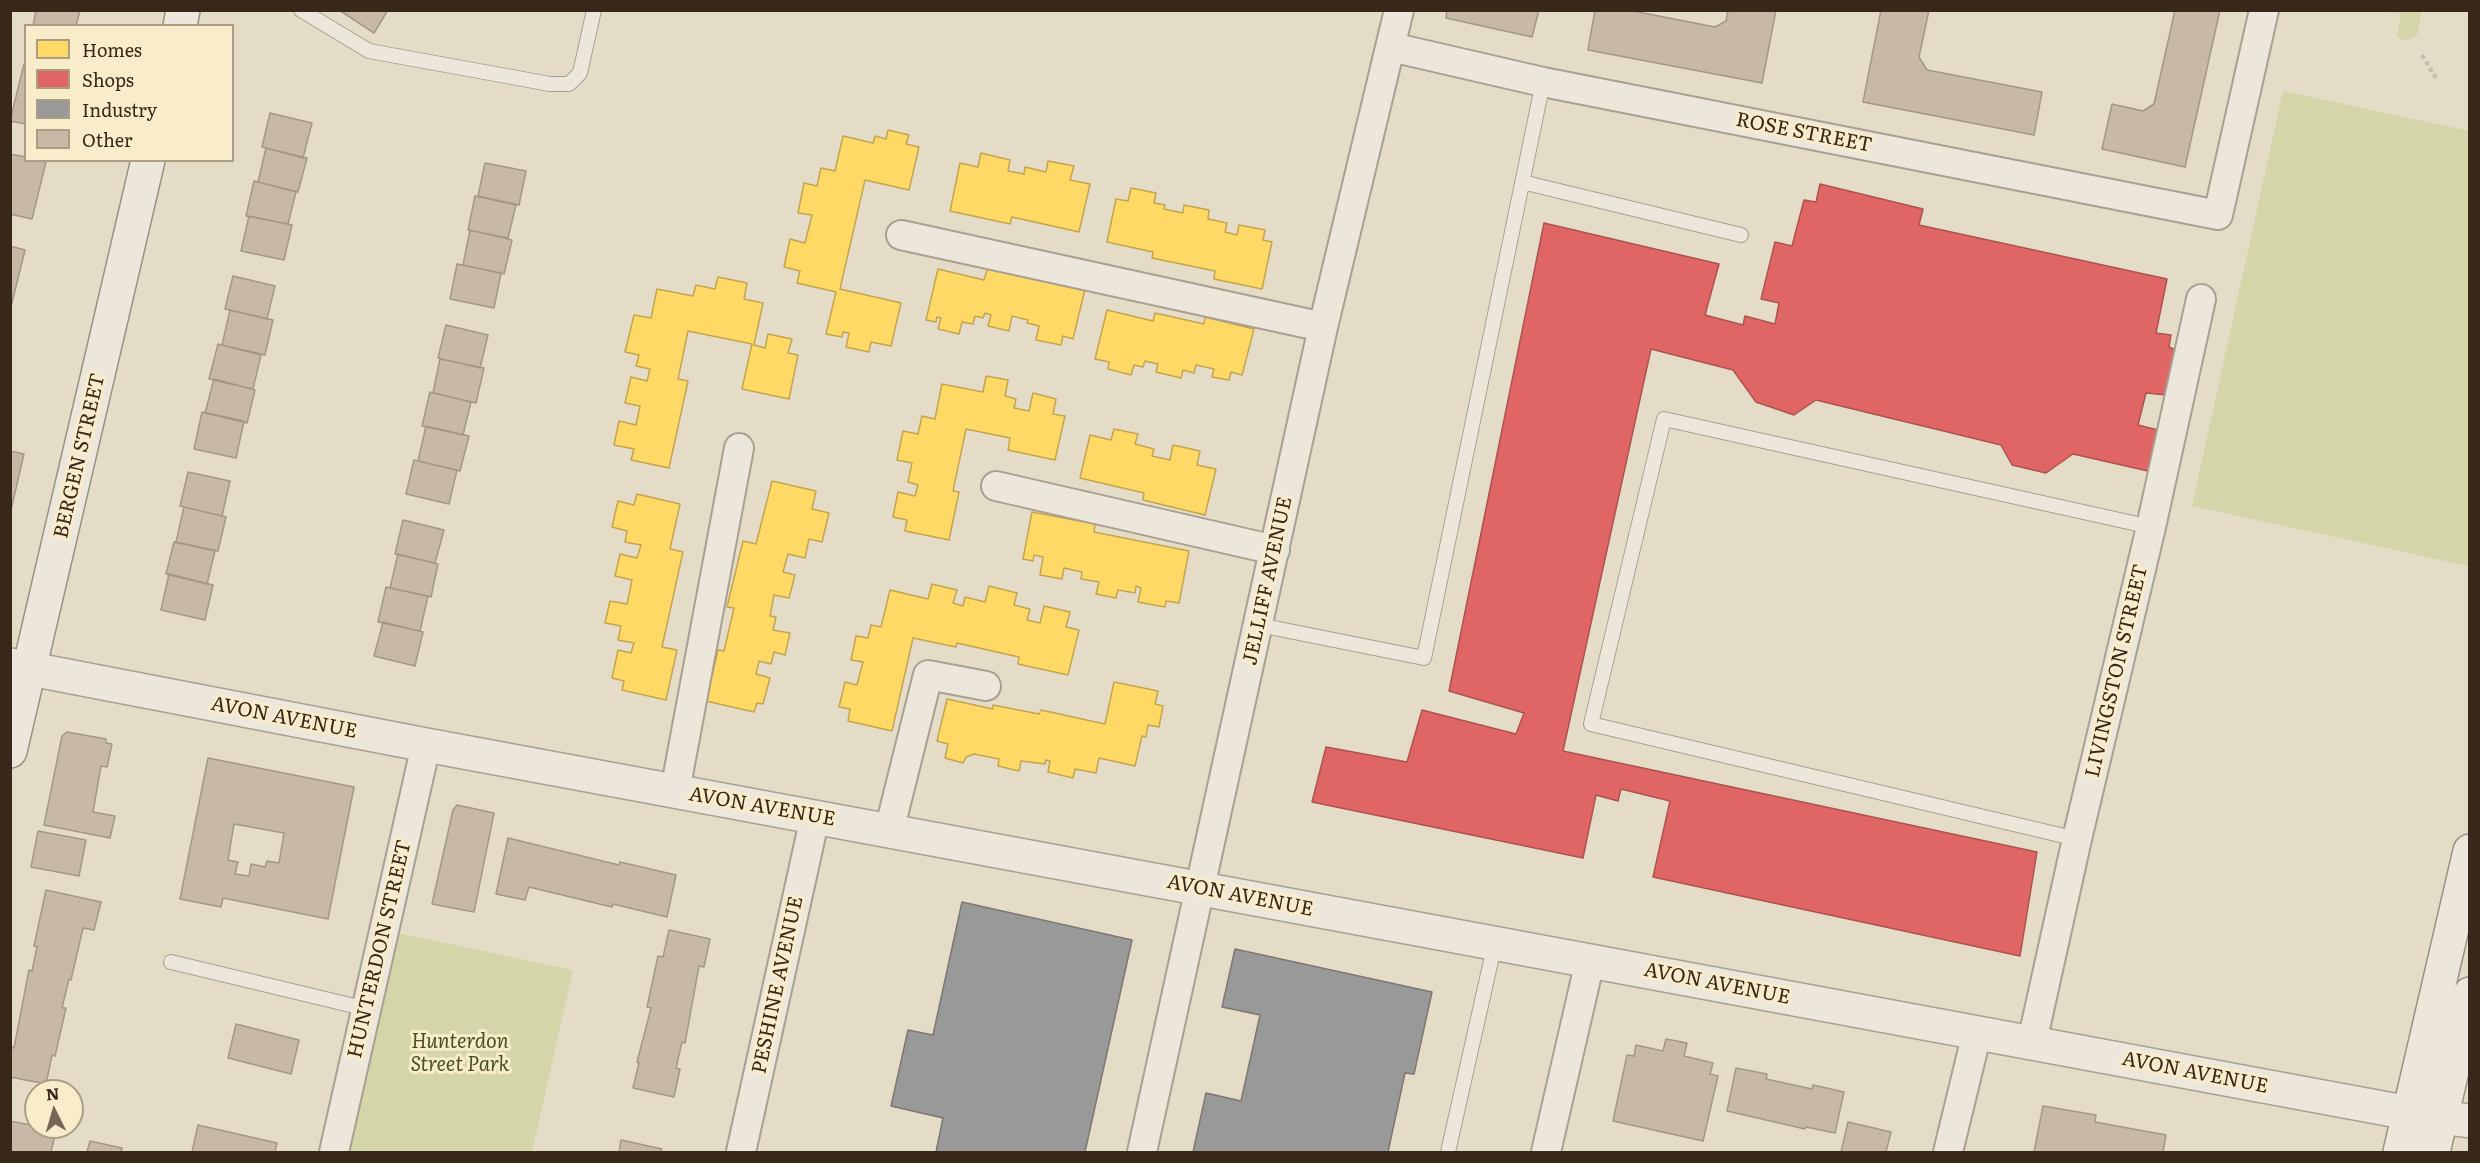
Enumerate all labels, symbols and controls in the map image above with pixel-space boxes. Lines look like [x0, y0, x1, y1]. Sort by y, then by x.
legend [24, 24, 234, 162]
text: Homes [82, 36, 142, 63]
text: Shops [82, 66, 134, 93]
text: Industry [82, 96, 157, 123]
street label: ROSE STREET [1734, 108, 1874, 158]
text: Other [82, 126, 132, 153]
street label: BERGEN STREET [49, 371, 111, 541]
street label: JELLIFF AVENUE [1238, 494, 1298, 668]
street label: LIVINGSTON STREET [2081, 562, 2153, 780]
street label: AVON AVENUE [209, 692, 359, 744]
street label: AVON AVENUE [687, 782, 837, 832]
street label: HUNTERDON STREET [343, 837, 417, 1061]
street label: AVON AVENUE [1165, 870, 1315, 922]
street label: PESHINE AVENUE [747, 894, 809, 1076]
street label: AVON AVENUE [1642, 958, 1792, 1010]
park label: Hunterdon Street Park [410, 1030, 510, 1077]
street label: AVON AVENUE [2120, 1047, 2270, 1099]
north arrow [24, 1079, 84, 1139]
text: N [45, 1081, 60, 1106]

